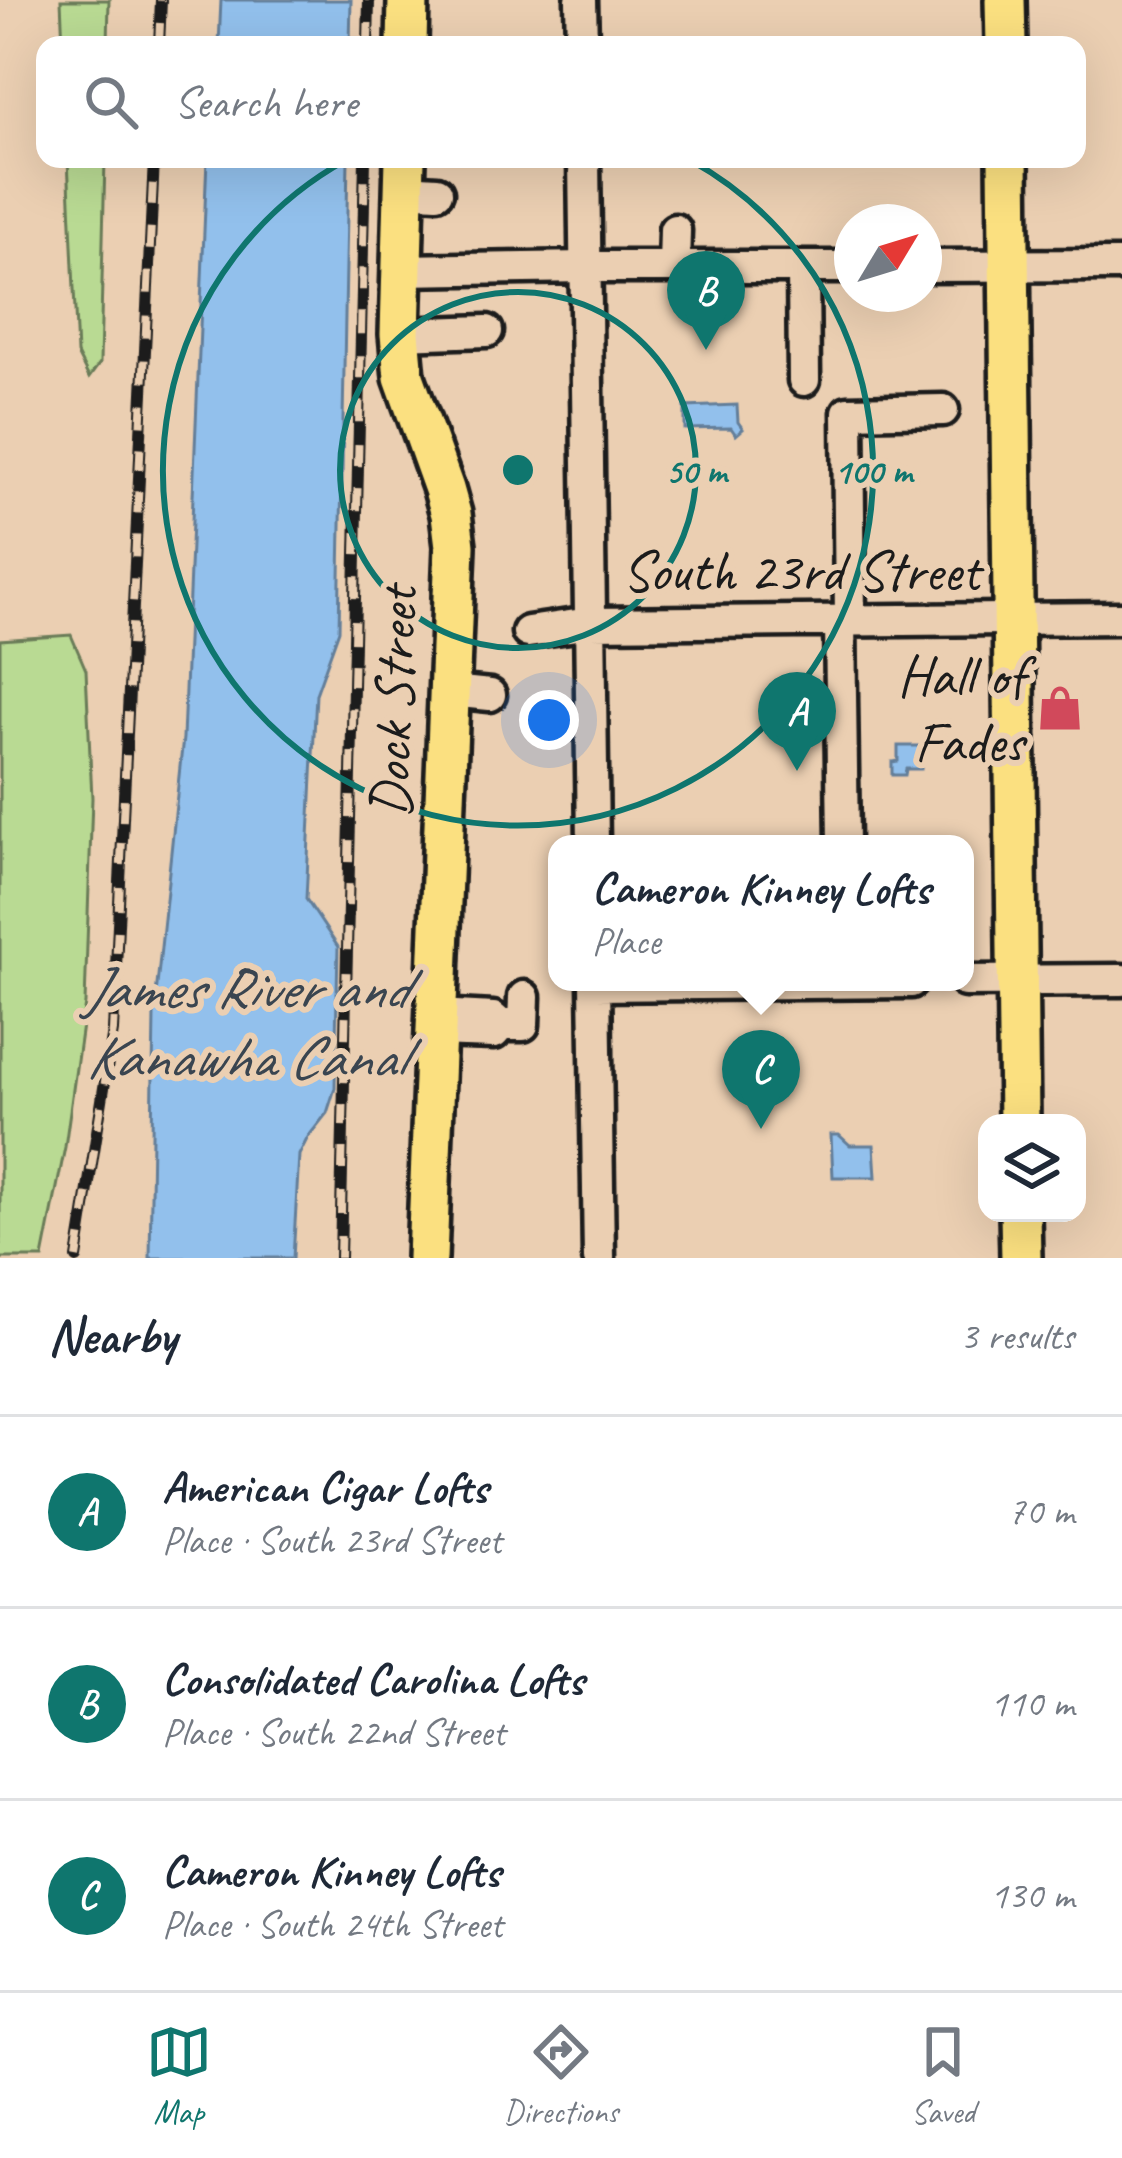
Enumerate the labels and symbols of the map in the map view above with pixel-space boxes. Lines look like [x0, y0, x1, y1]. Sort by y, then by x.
north arrow [834, 204, 942, 312]
pin: B [667, 251, 745, 350]
text: 50 m [665, 448, 730, 494]
text: 100 m [834, 448, 915, 494]
centre of rings [497, 449, 539, 491]
street label: South 23rd Street [622, 535, 985, 607]
street label: Dock Street [353, 580, 433, 819]
place label: Hall of Fades [897, 640, 1037, 778]
pin: A [758, 672, 836, 771]
shop icon: Hall of Fades [1035, 683, 1085, 733]
your location [519, 690, 579, 750]
water label: James River and Kanawha Canal [78, 950, 424, 1095]
pin: C [722, 1030, 800, 1129]

